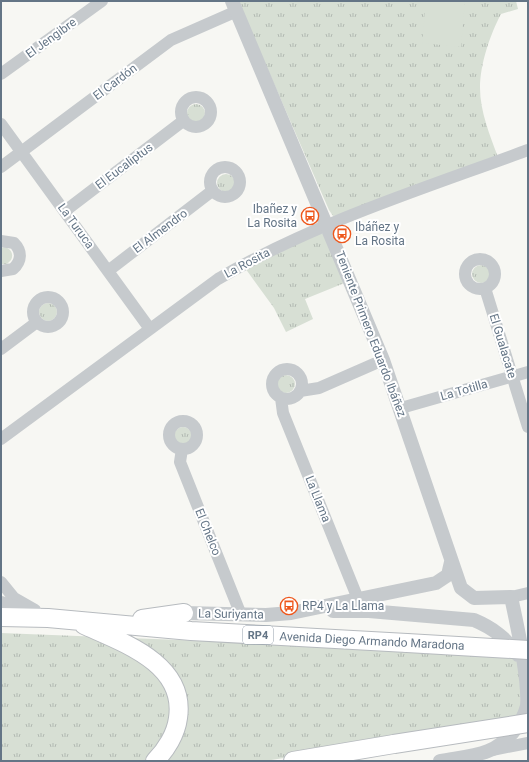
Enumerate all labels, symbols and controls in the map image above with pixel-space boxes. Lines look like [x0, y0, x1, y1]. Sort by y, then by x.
street label: El Jengibre [23, 15, 79, 61]
street label: El Cardón [90, 61, 140, 103]
street label: El Eucaliptus [93, 140, 155, 192]
street label: La Turuca [55, 201, 97, 251]
place label: Ibañez y La Rosita [247, 202, 297, 230]
street label: El Almendro [130, 206, 190, 256]
bus stop icon: Ibañez y La Rosita [300, 206, 320, 226]
place label: Ibáñez y La Rosita [355, 220, 405, 248]
bus stop icon: Ibáñez y La Rosita [332, 224, 352, 244]
street label: La Rosita [222, 245, 272, 281]
street label: Teniente Primero Eduardo Ibáñez [333, 249, 409, 419]
street label: El Gualacate [487, 312, 519, 380]
street label: La Totilla [439, 377, 489, 403]
street label: La Llama [302, 474, 334, 524]
street label: El Chelco [192, 506, 224, 558]
bus stop icon: RP4 y La Llama [279, 596, 299, 616]
place label: RP4 y La Llama [302, 599, 384, 613]
street label: La Suriyanta [198, 606, 264, 622]
road number: RP4 [243, 626, 273, 644]
street label: Avenida Diego Armando Maradona [279, 629, 465, 653]

